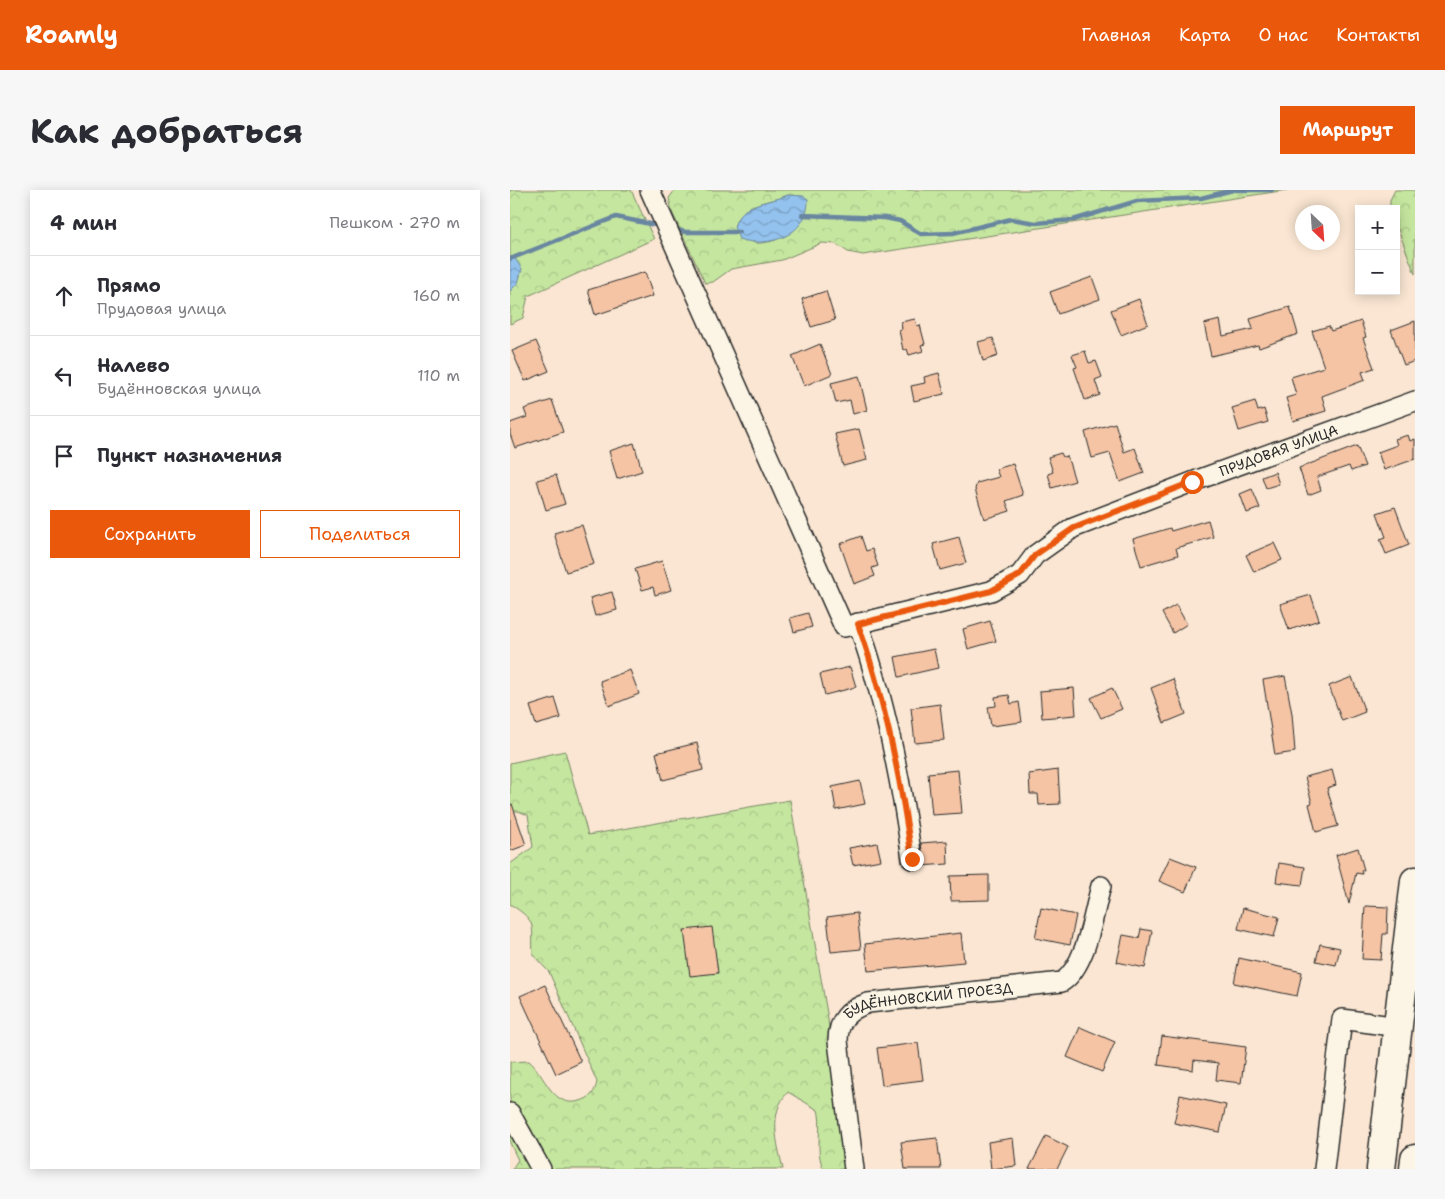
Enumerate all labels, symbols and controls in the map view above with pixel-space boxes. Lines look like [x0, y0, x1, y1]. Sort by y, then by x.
text: Roamly [25, 19, 118, 51]
text: Главная [1081, 23, 1151, 47]
text: Карта [1179, 23, 1231, 47]
text: О нас [1259, 23, 1308, 47]
text: Контакты [1336, 23, 1420, 47]
button: Маршрут [1280, 106, 1415, 154]
text: Как добраться [30, 107, 303, 154]
north arrow [1295, 205, 1340, 250]
map controls [1355, 205, 1400, 295]
button: + [1355, 205, 1400, 250]
text: 4 мин [50, 209, 117, 237]
text: Пешком · 270 m [329, 212, 460, 233]
button: − [1355, 250, 1400, 295]
text: Прямо [97, 273, 161, 298]
icon: ahead [50, 282, 78, 310]
text: 160 m [413, 285, 460, 306]
text: Прудовая улица [97, 298, 226, 319]
text: Налево [97, 353, 170, 378]
icon: left [50, 362, 78, 390]
text: 110 m [417, 365, 460, 386]
text: Будённовская улица [97, 378, 261, 399]
street label: ПРУДОВАЯ УЛИЦА [1217, 421, 1340, 480]
icon: arrive [50, 442, 78, 470]
text: Пункт назначения [97, 443, 282, 468]
route start [1181, 471, 1204, 494]
button: Сохранить [50, 510, 250, 558]
button: Поделиться [260, 510, 460, 558]
route end [901, 848, 924, 871]
street label: БУДЁННОВСКИЙ ПРОЕЗД [839, 978, 1014, 1023]

